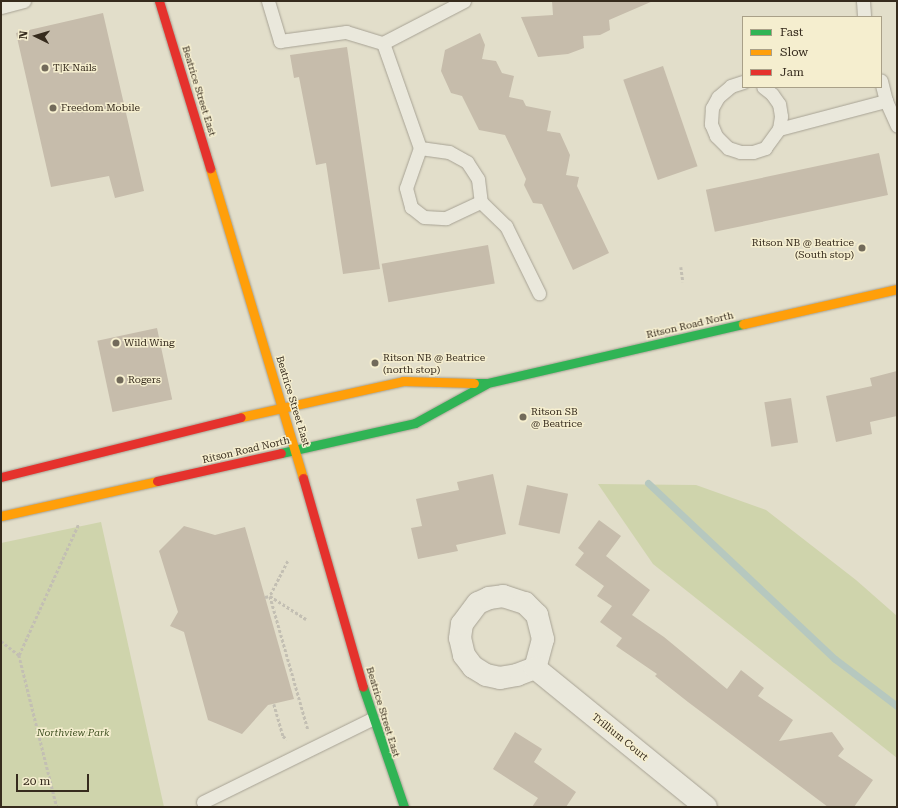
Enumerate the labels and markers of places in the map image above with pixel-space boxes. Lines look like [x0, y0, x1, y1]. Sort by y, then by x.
place label: T|K Nails [53, 62, 97, 74]
marker: T|K Nails [40, 63, 50, 73]
place label: Freedom Mobile [61, 102, 140, 114]
marker: Freedom Mobile [48, 103, 58, 113]
place label: Ritson NB @ Beatrice (South stop) [752, 236, 854, 260]
marker: Ritson NB @ Beatrice (South stop) [857, 243, 867, 253]
place label: Wild Wing [124, 337, 175, 349]
marker: Wild Wing [111, 338, 121, 348]
place label: Ritson NB @ Beatrice (north stop) [383, 351, 485, 374]
marker: Ritson NB @ Beatrice (north stop) [370, 358, 380, 368]
place label: Rogers [128, 374, 161, 386]
marker: Rogers [115, 375, 125, 385]
place label: Ritson SB @ Beatrice [531, 405, 582, 428]
marker: Ritson SB @ Beatrice [518, 412, 528, 422]

